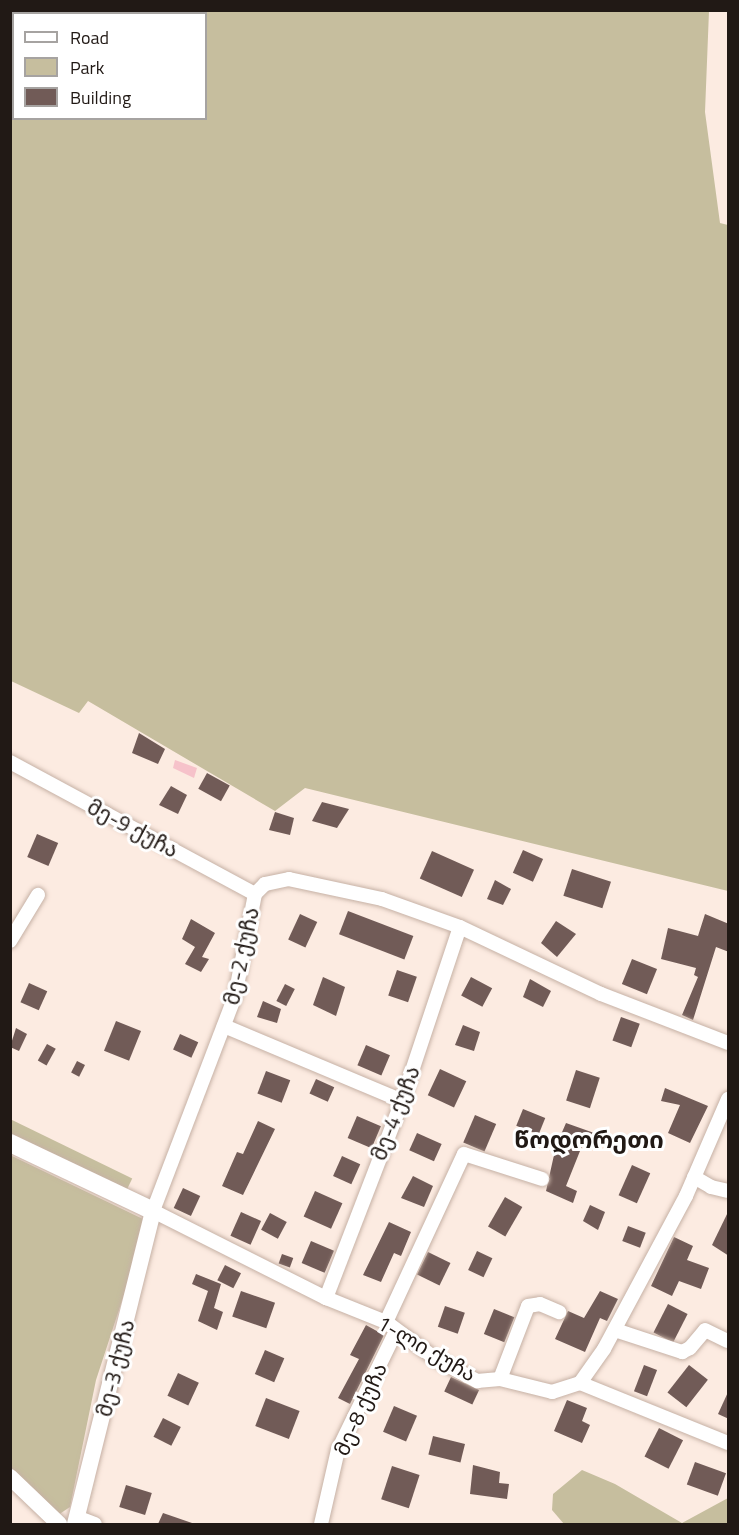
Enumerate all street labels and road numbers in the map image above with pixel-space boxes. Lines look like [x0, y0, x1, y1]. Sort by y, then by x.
street label: მე-9 ქუჩა [83, 794, 183, 862]
street label: მე-2 ქუჩა [218, 905, 264, 1007]
street label: მე-4 ქუჩა [365, 1062, 425, 1164]
street label: 1-ლი ქუჩა [373, 1310, 481, 1386]
street label: მე-3 ქუჩა [91, 1317, 139, 1419]
street label: მე-8 ქუჩა [328, 1359, 392, 1459]

